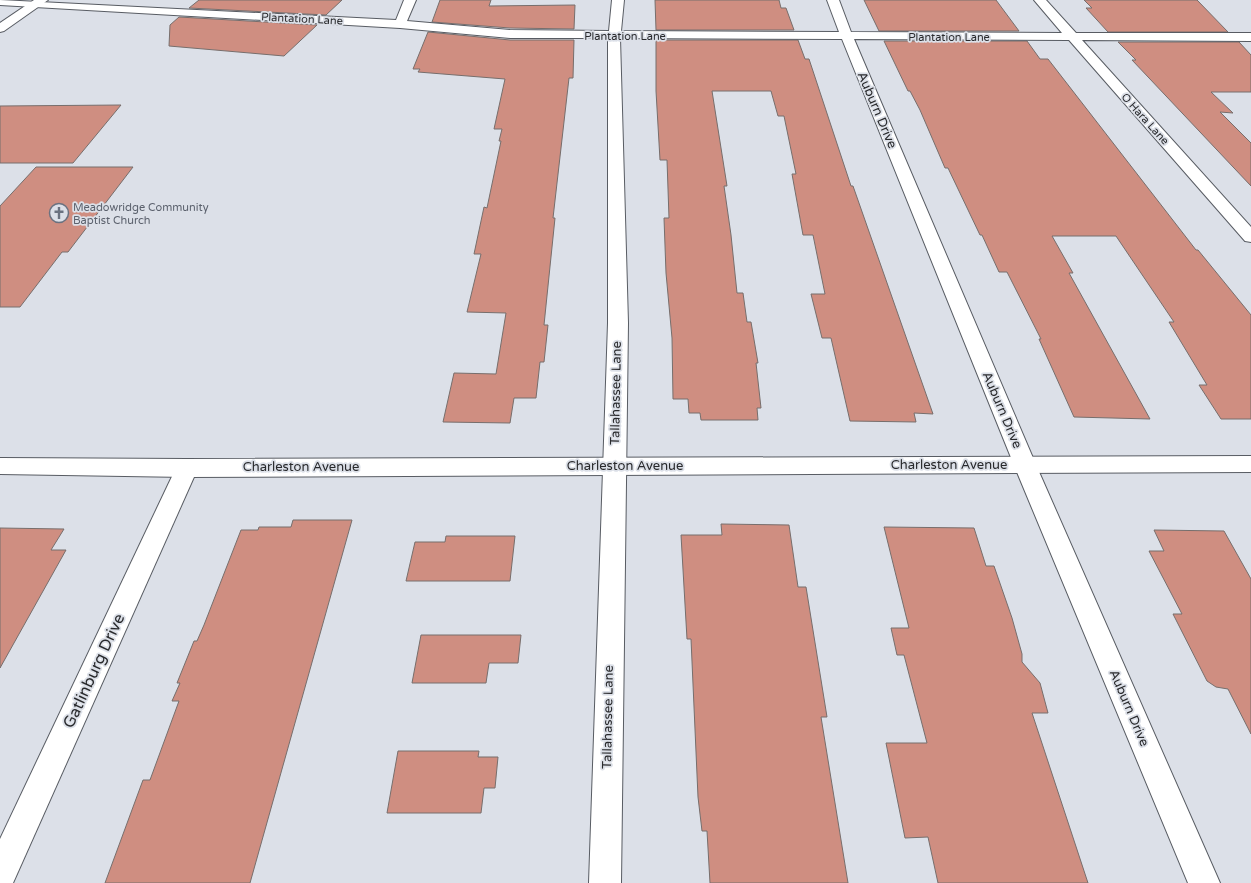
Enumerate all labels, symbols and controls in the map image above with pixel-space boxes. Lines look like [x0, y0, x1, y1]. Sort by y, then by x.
street label: Plantation Lane [261, 10, 343, 28]
street label: Plantation Lane [584, 30, 666, 43]
street label: Plantation Lane [908, 31, 990, 44]
street label: Auburn Drive [854, 69, 900, 151]
street label: O Hara Lane [1118, 91, 1172, 147]
place label: Meadowridge Community Baptist Church [73, 201, 209, 227]
church icon: Meadowridge Community Baptist Church [48, 202, 70, 224]
street label: Tallahassee Lane [607, 341, 625, 445]
street label: Auburn Drive [979, 369, 1025, 451]
street label: Charleston Avenue [891, 457, 1007, 473]
street label: Charleston Avenue [567, 458, 683, 474]
street label: Charleston Avenue [243, 459, 359, 475]
street label: Gatlinburg Drive [59, 611, 129, 731]
street label: Tallahassee Lane [599, 665, 617, 769]
street label: Auburn Drive [1106, 667, 1152, 749]

